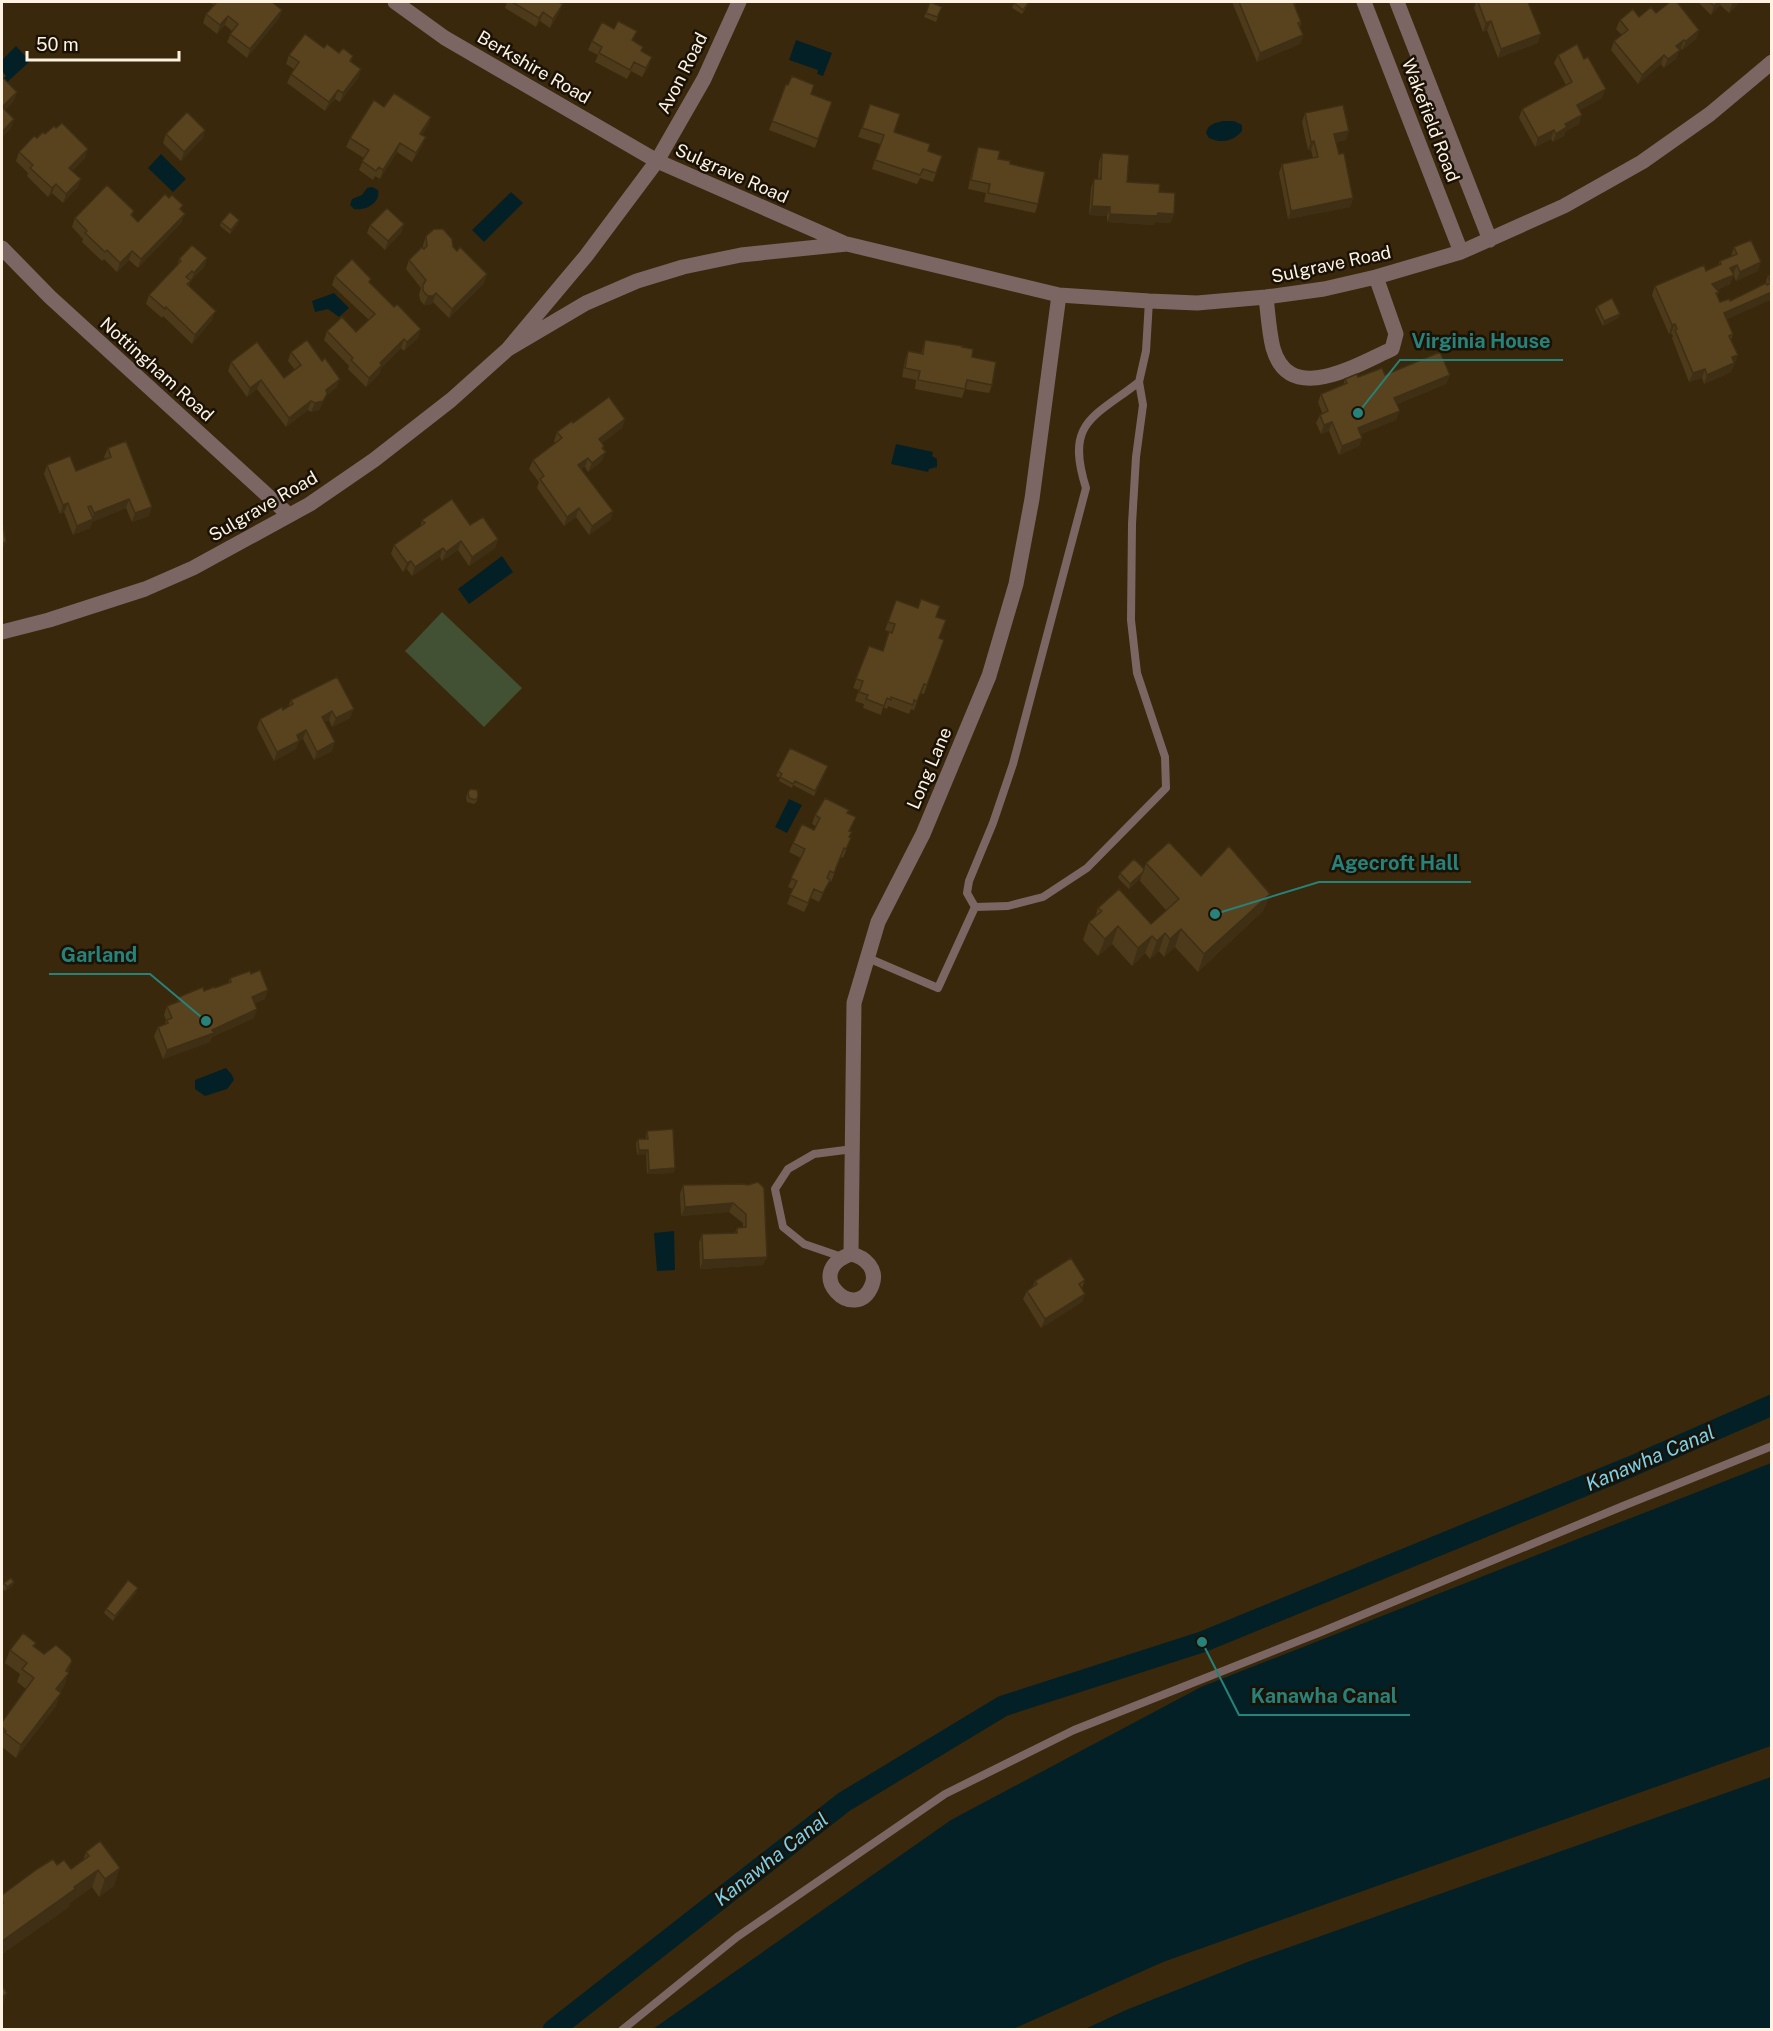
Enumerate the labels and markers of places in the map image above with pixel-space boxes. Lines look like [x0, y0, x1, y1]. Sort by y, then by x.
callout: Virginia House [1400, 322, 1563, 360]
callout: Agecroft Hall [1319, 844, 1471, 882]
callout: Garland [49, 936, 150, 974]
callout: Kanawha Canal [1239, 1677, 1410, 1715]

